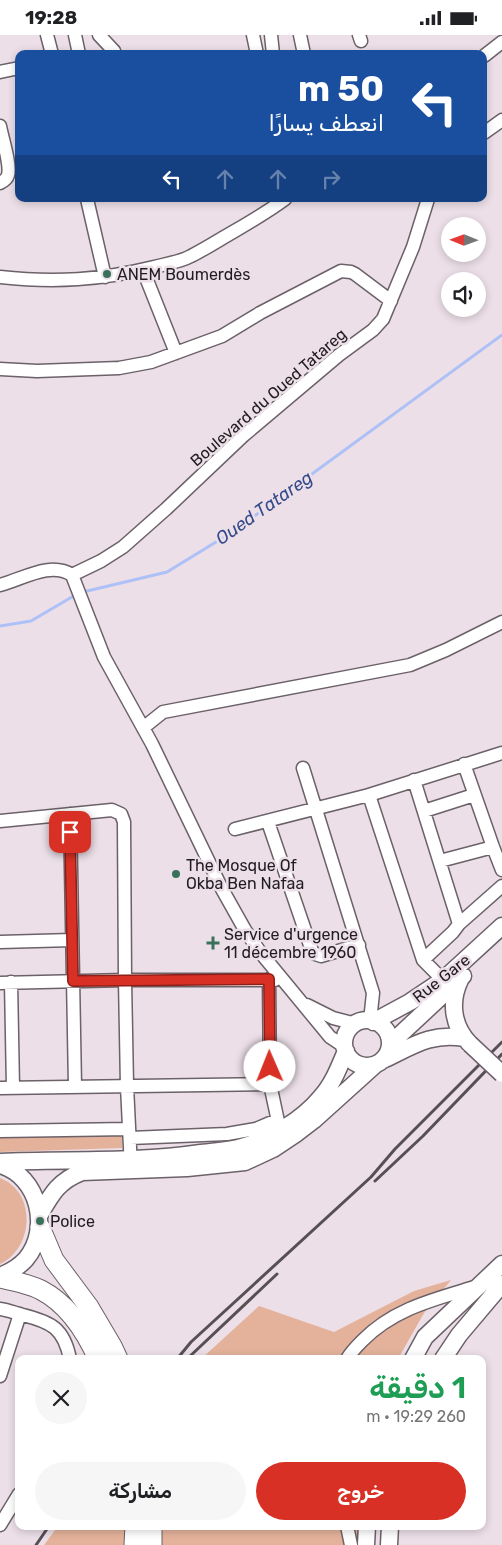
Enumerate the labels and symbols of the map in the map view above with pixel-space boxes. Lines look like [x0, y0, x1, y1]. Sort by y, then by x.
north arrow [441, 217, 486, 263]
place label: ANEM Boumerdès [117, 265, 250, 284]
marker: ANEM Boumerdès [101, 268, 113, 280]
street label: Boulevard du Oued Tatareg [186, 324, 350, 470]
water label: Oued Tatareg [211, 466, 317, 550]
pin [49, 811, 91, 853]
place label: The Mosque Of Okba Ben Nafaa [186, 856, 304, 893]
marker: The Mosque Of Okba Ben Nafaa [170, 868, 182, 880]
place label: Service d'urgence 11 décembre 1960 [224, 925, 358, 962]
marker: Service d'urgence 11 décembre 1960 [206, 936, 220, 950]
street label: Rue Gare [409, 950, 474, 1007]
position arrow [243, 1040, 295, 1092]
place label: Police [50, 1212, 95, 1231]
marker: Police [34, 1215, 46, 1227]

